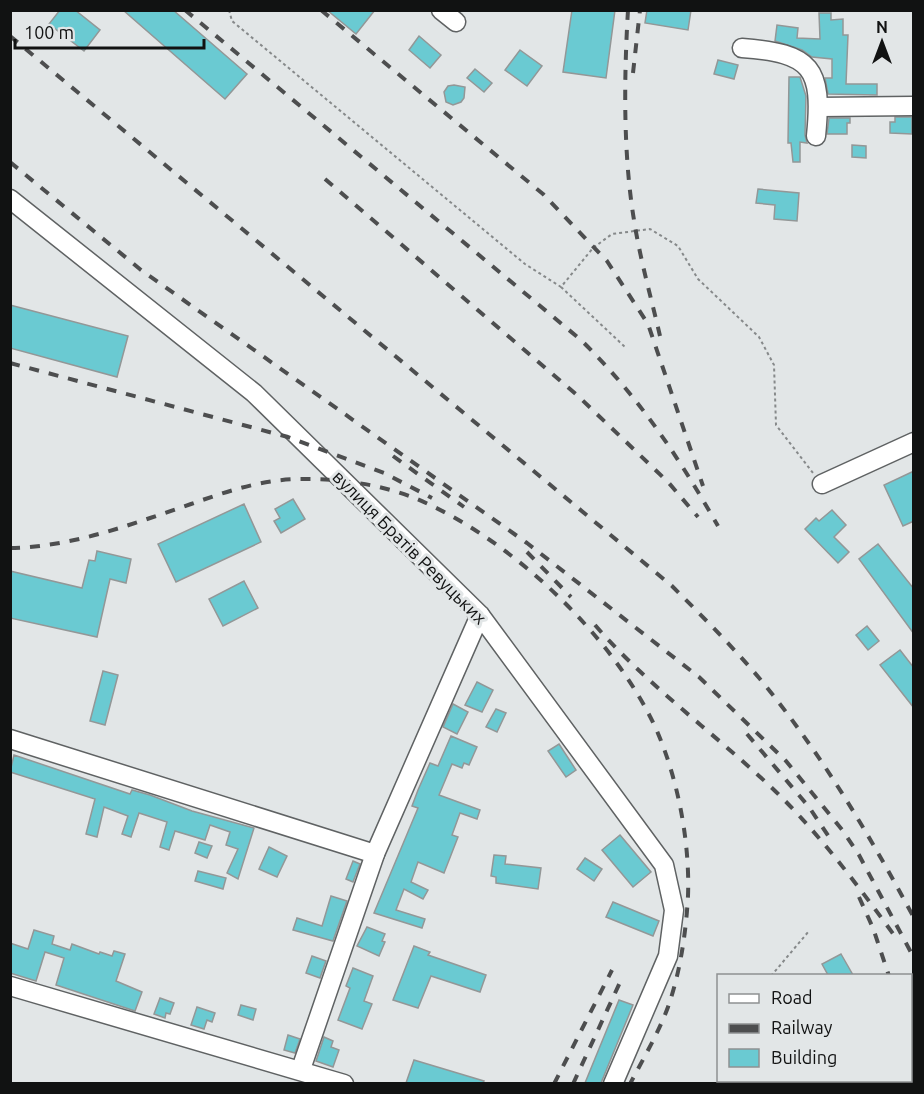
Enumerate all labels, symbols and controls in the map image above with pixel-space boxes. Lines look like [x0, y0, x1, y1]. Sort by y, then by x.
scale bar [15, 12, 204, 50]
north arrow [852, 12, 912, 72]
text: N [876, 18, 888, 36]
text: 100 m [24, 22, 74, 42]
street label: вулиця Братів Ревуцьких [329, 466, 491, 628]
legend [717, 974, 912, 1082]
text: Road [771, 987, 813, 1007]
text: Railway [771, 1017, 833, 1037]
text: Building [771, 1047, 837, 1067]

